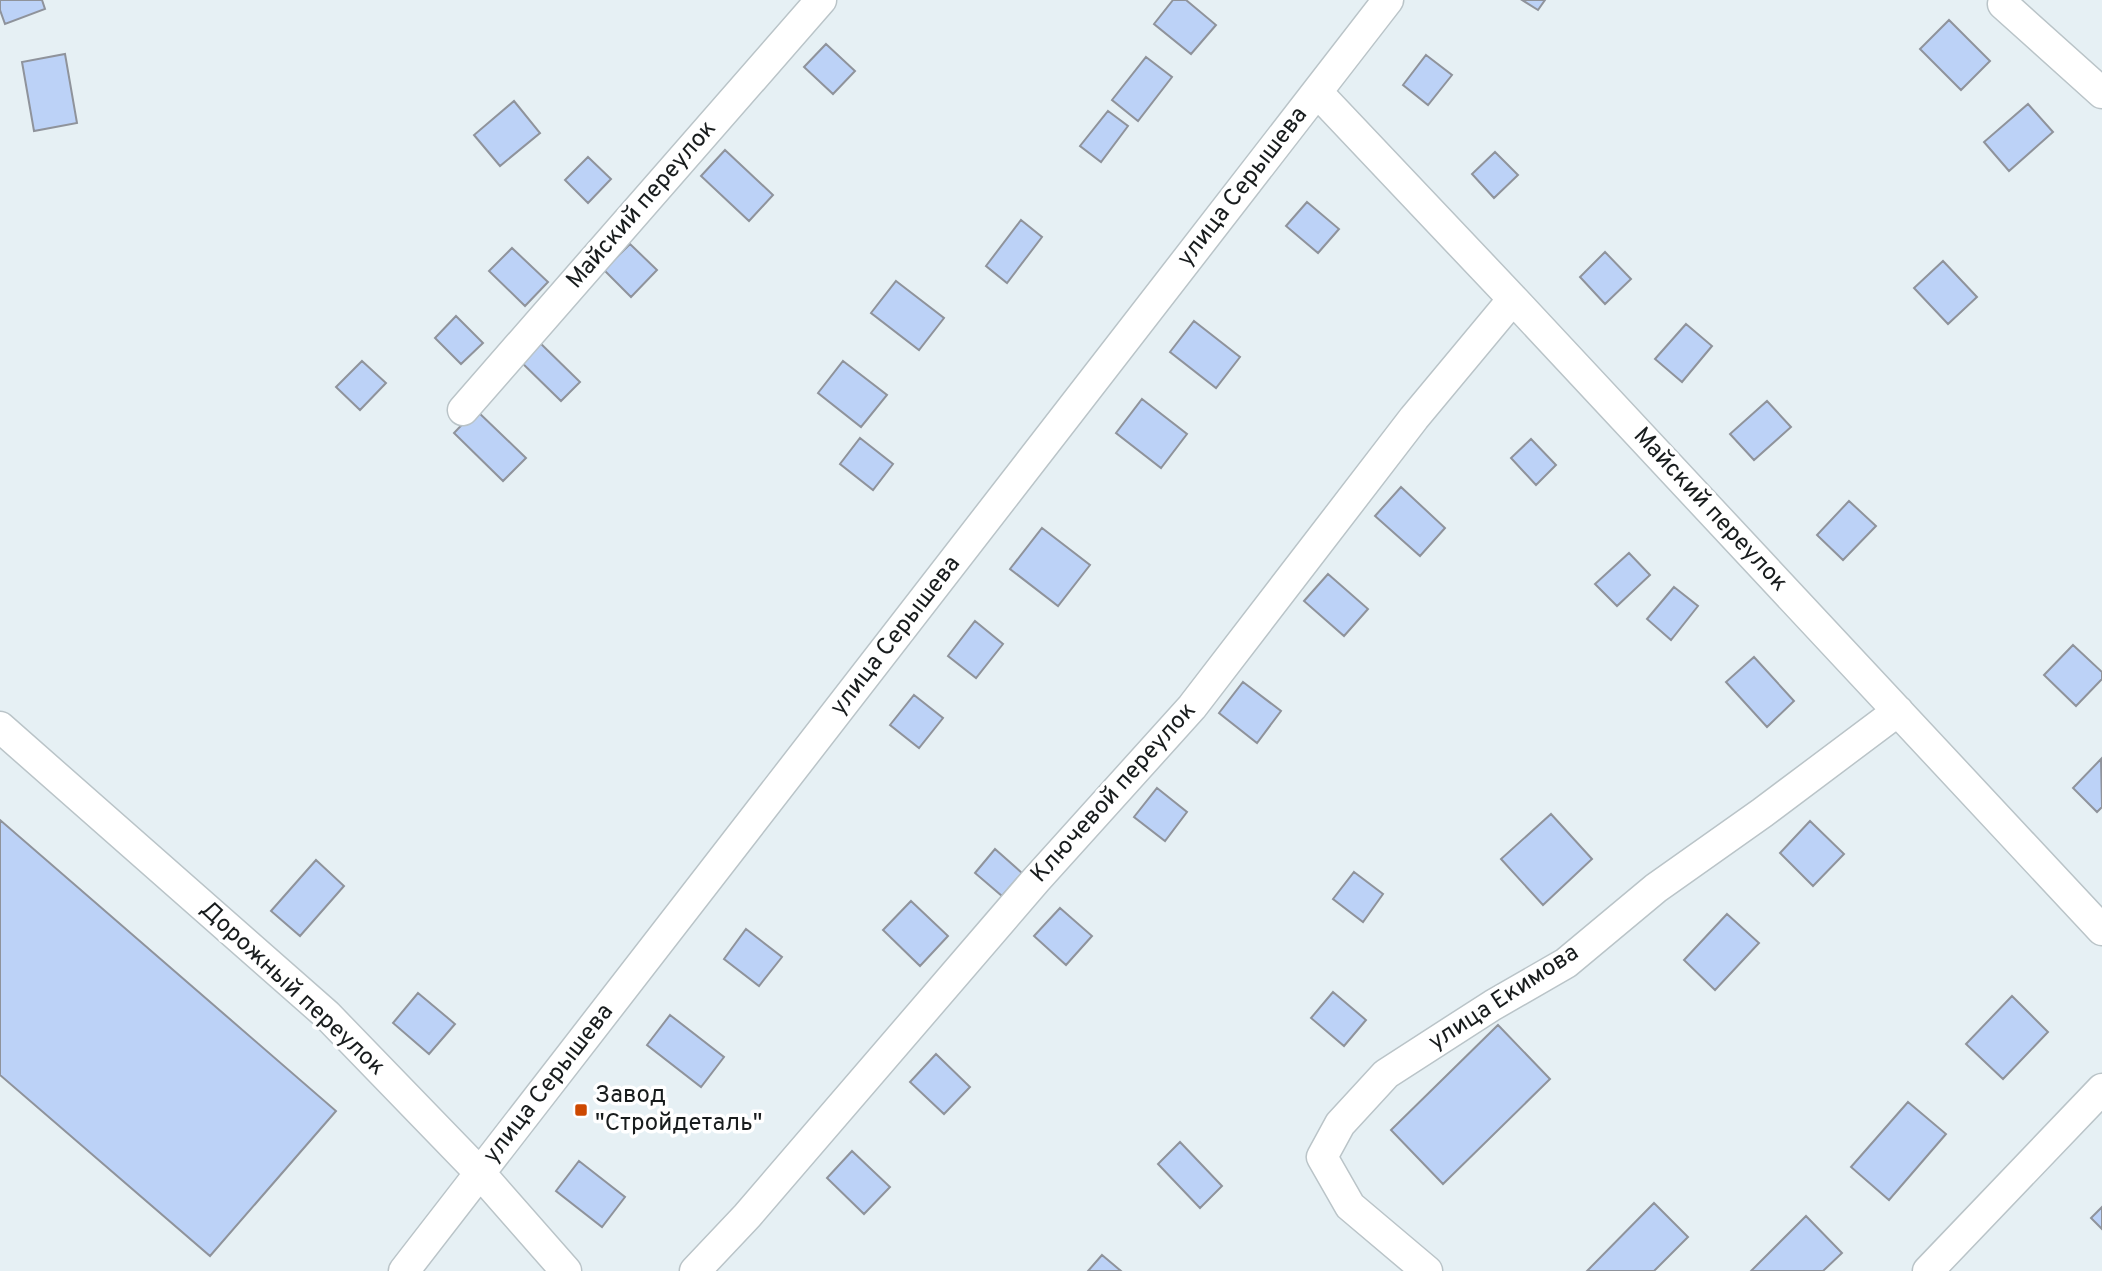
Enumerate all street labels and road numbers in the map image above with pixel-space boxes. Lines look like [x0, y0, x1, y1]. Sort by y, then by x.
street label: улица Серышева [1171, 101, 1315, 273]
street label: Майский переулок [561, 115, 723, 295]
street label: Майский переулок [1626, 422, 1794, 598]
street label: улица Серышева [824, 550, 968, 722]
street label: Ключевой переулок [1025, 697, 1203, 889]
street label: Дорожный переулок [193, 895, 391, 1083]
street label: улица Екимова [1423, 938, 1585, 1058]
street label: улица Серышева [477, 998, 621, 1170]

